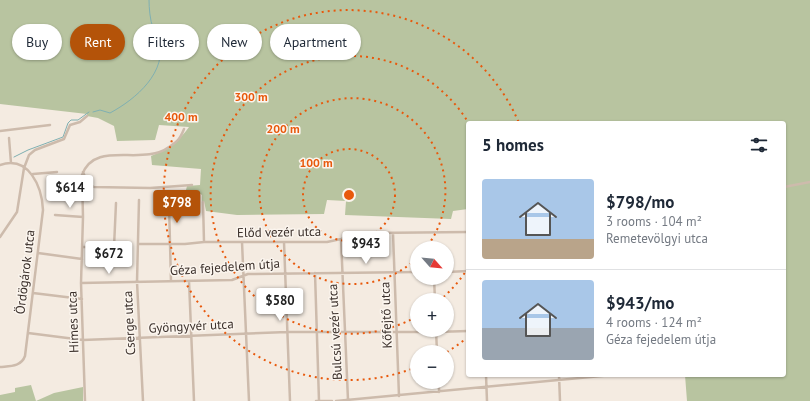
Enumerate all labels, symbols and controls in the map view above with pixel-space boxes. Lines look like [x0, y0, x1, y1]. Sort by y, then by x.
chip: Buy [12, 24, 62, 60]
chip: Rent [70, 24, 125, 60]
chip: Filters [133, 24, 199, 60]
chip: New [207, 24, 262, 60]
chip: Apartment [270, 24, 361, 60]
text: 300 m [234, 89, 268, 104]
text: 400 m [164, 109, 198, 124]
text: 200 m [266, 121, 300, 136]
text: 5 homes [482, 134, 544, 156]
icon: filters [748, 134, 770, 156]
text: 100 m [299, 155, 333, 170]
pin: $614 [46, 175, 94, 209]
text: $614 [55, 179, 85, 196]
centre of rings [342, 188, 356, 202]
pin: $798 [153, 190, 201, 224]
text: $798/mo [606, 191, 674, 213]
text: $798 [162, 194, 192, 211]
icon: home [514, 195, 562, 243]
text: 3 rooms · 104 m² [606, 213, 702, 230]
street label: Előd vezér utca [237, 223, 321, 241]
street label: Ördögárok utca [11, 229, 39, 315]
text: Remetevölgyi utca [606, 230, 708, 247]
pin: $943 [342, 231, 390, 265]
text: $943 [351, 235, 381, 252]
pin: $672 [85, 241, 133, 275]
north arrow [410, 241, 454, 285]
map controls [410, 241, 454, 389]
text: $672 [94, 245, 124, 262]
street label: Géza fejedelem útja [169, 255, 281, 279]
street label: Kőfejtő utca [376, 281, 396, 349]
street label: Bulcsú vezér utca [324, 283, 346, 381]
pin: $580 [256, 288, 304, 322]
street label: Cserge utca [119, 290, 139, 356]
street label: Hímes utca [63, 291, 83, 353]
text: $580 [265, 292, 295, 309]
text: $943/mo [606, 292, 674, 314]
button: + [410, 293, 454, 337]
icon: home [514, 296, 562, 344]
text: 4 rooms · 124 m² [606, 314, 702, 331]
street label: Gyöngyvér utca [148, 315, 234, 337]
text: Géza fejedelem útja [606, 331, 716, 348]
button: − [410, 345, 454, 389]

